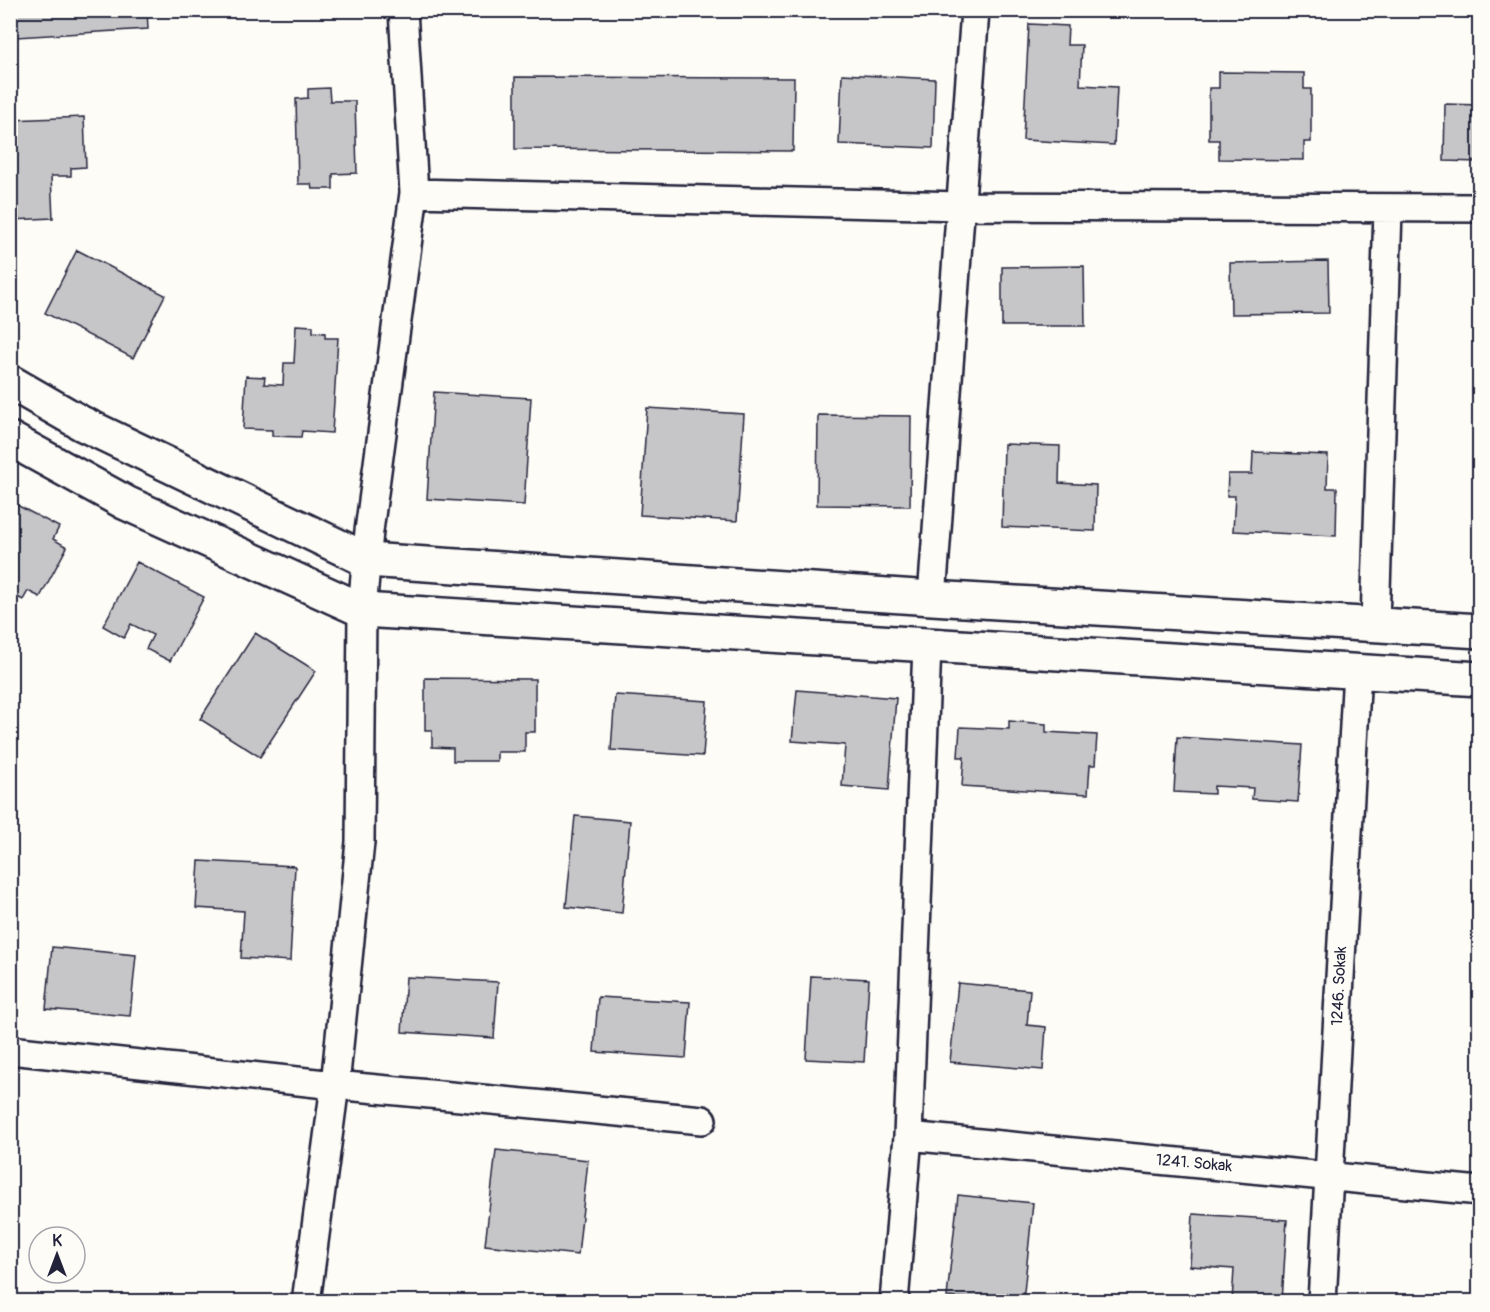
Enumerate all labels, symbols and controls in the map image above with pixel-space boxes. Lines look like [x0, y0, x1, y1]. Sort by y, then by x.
street label: 1246. Sokak [1327, 945, 1351, 1026]
street label: 1241. Sokak [1155, 1150, 1233, 1176]
north arrow [27, 1225, 87, 1285]
text: K [52, 1231, 62, 1251]

